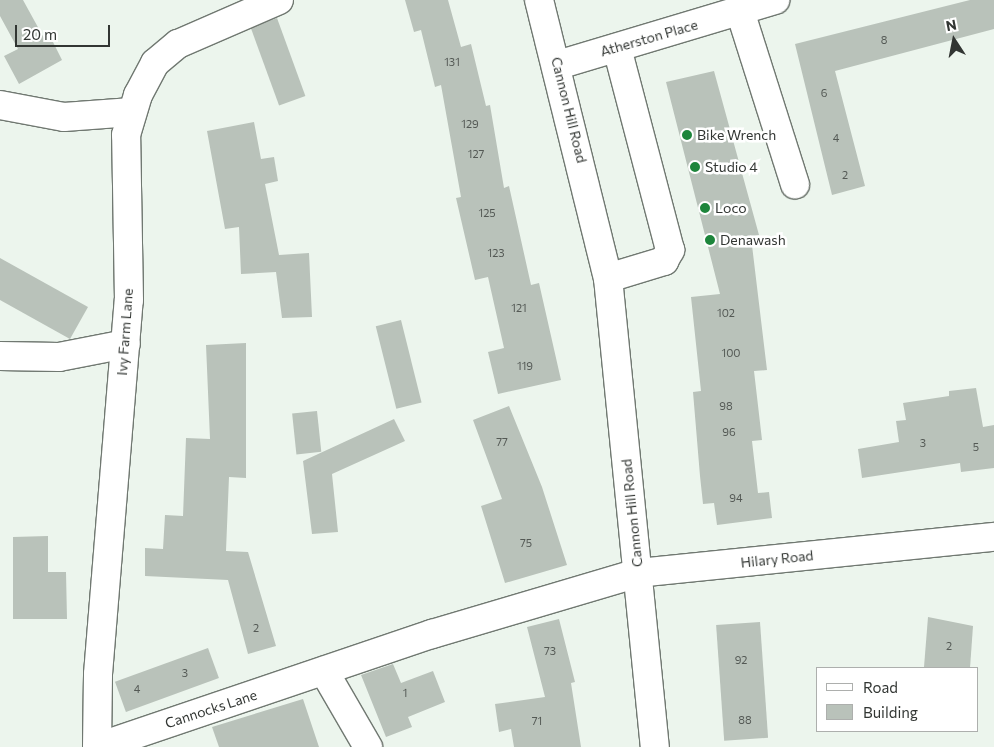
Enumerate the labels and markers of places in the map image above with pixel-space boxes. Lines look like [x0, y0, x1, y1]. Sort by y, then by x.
place label: Bike Wrench [697, 127, 776, 143]
marker: Bike Wrench [681, 129, 693, 141]
place label: Studio 4 [705, 159, 758, 175]
marker: Studio 4 [689, 161, 701, 173]
place label: Loco [715, 200, 747, 216]
marker: Loco [699, 202, 711, 214]
place label: Denawash [720, 232, 786, 248]
marker: Denawash [704, 234, 716, 246]

